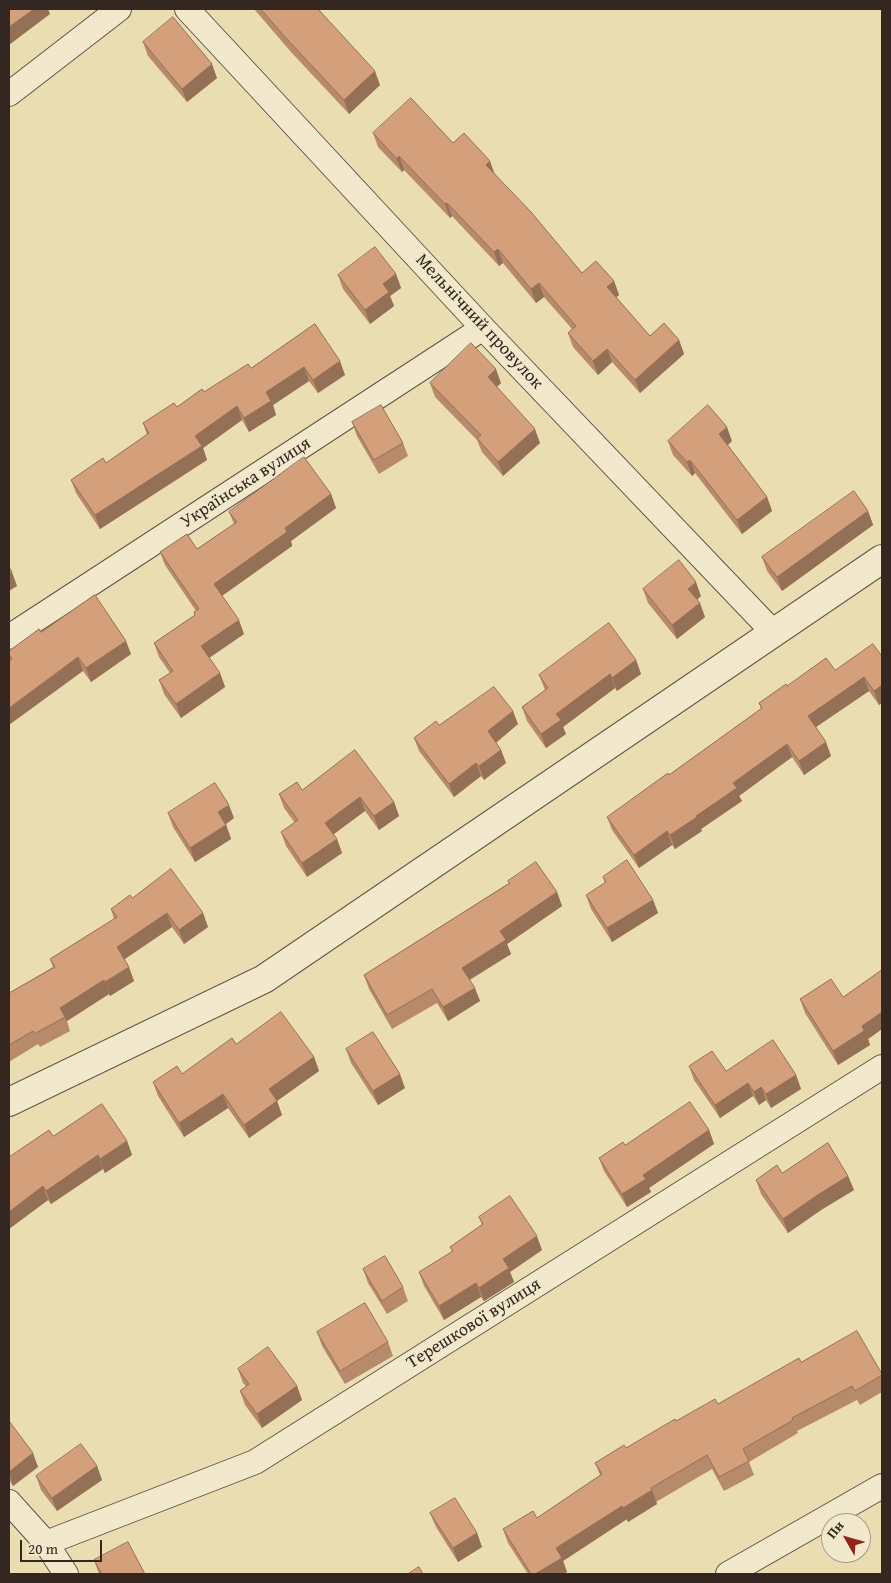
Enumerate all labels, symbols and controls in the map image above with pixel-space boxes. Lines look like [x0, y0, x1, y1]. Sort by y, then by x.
street label: Мельнiчний провулок [411, 250, 547, 394]
street label: Українська вулиця [177, 433, 315, 533]
street label: Терешкової вулиця [403, 1274, 545, 1374]
north arrow [821, 1513, 871, 1563]
text: Пн [822, 1516, 848, 1543]
scale bar [22, 1530, 105, 1562]
text: 20 m [28, 1538, 58, 1559]

